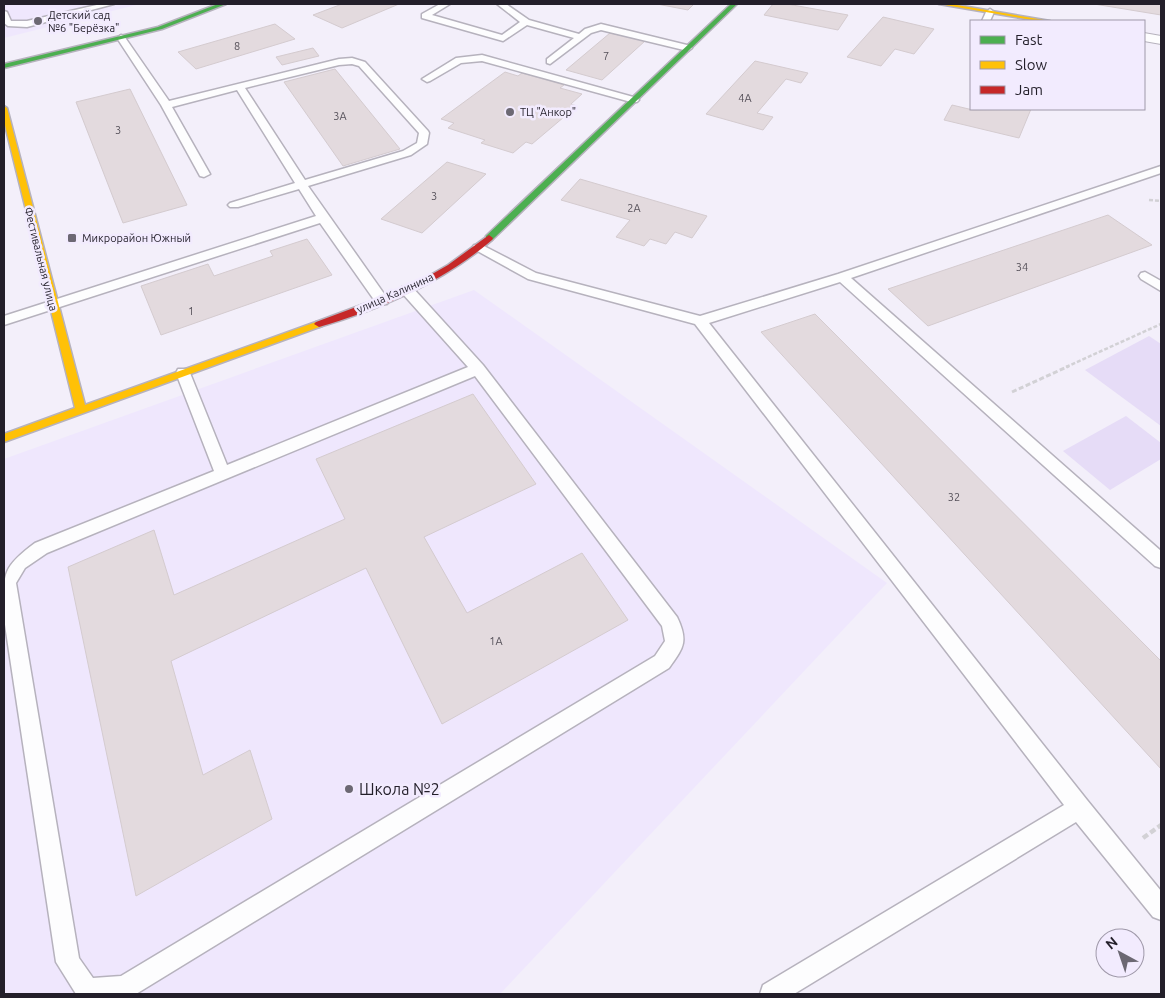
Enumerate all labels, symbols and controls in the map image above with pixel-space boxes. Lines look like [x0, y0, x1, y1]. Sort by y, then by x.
place label: Детский сад №6 "Берёзка" [48, 9, 119, 34]
marker: Детский сад №6 "Берёзка" [32, 15, 44, 27]
legend [970, 20, 1145, 110]
text: Fast [1015, 31, 1043, 48]
house number: 8 [234, 40, 240, 52]
house number: 7 [603, 50, 609, 62]
text: Slow [1015, 56, 1048, 73]
text: Jam [1015, 81, 1043, 98]
house number: 4А [738, 92, 753, 104]
marker: ТЦ "Анкор" [504, 106, 516, 118]
place label: ТЦ "Анкор" [520, 106, 576, 118]
house number: 3А [333, 110, 348, 122]
house number: 3 [115, 124, 121, 136]
house number: 3 [431, 190, 437, 202]
house number: 2А [627, 202, 642, 214]
street label: Фестивальная улица [22, 206, 60, 312]
marker: Микрорайон Южный [66, 232, 78, 244]
place label: Микрорайон Южный [82, 232, 191, 244]
house number: 34 [1016, 261, 1028, 273]
street label: улица Калинина [355, 271, 435, 315]
house number: 1 [188, 305, 194, 317]
house number: 32 [948, 491, 960, 503]
house number: 1А [489, 635, 504, 647]
place label: Школа №2 [359, 780, 440, 798]
marker: Школа №2 [343, 783, 355, 795]
north arrow [1095, 928, 1145, 978]
text: N [1102, 934, 1121, 953]

